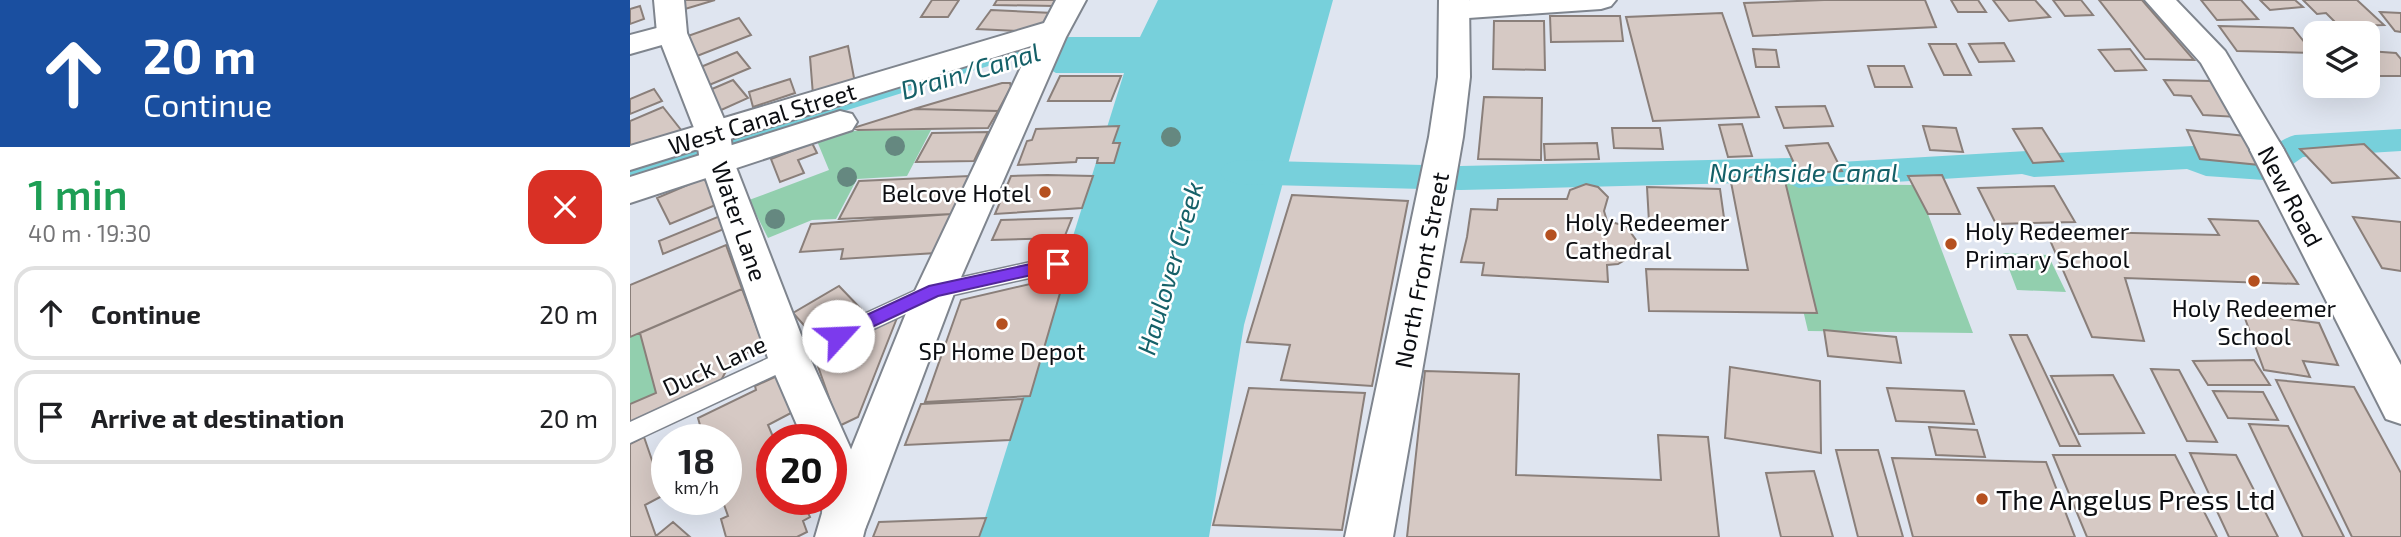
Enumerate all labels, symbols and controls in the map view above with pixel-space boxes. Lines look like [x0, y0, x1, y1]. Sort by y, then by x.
map controls [2303, 21, 2380, 98]
button: layers [2303, 21, 2380, 98]
text: 20 m [143, 25, 256, 84]
icon: ahead [28, 28, 119, 119]
water label: Drain/Canal [897, 35, 1043, 105]
street label: West Canal Street [665, 76, 859, 160]
text: Continue [143, 85, 272, 123]
street label: New Road [2252, 141, 2330, 251]
water label: Northside Canal [1709, 156, 1899, 187]
street label: Water Lane [706, 157, 774, 285]
text: 1 min [28, 168, 128, 218]
street label: North Front Street [1388, 169, 1454, 371]
button: close [528, 170, 602, 244]
place label: Belcove Hotel [881, 178, 1031, 207]
water label: Haulover Creek [1129, 178, 1209, 358]
marker: Belcove Hotel [1037, 184, 1053, 200]
place label: Holy Redeemer Cathedral [1565, 207, 1730, 264]
place label: Holy Redeemer Primary School [1965, 216, 2130, 273]
text: 40 m · 19:30 [28, 219, 151, 247]
marker: Holy Redeemer Cathedral [1543, 227, 1559, 243]
pin [1028, 234, 1088, 294]
marker: Holy Redeemer Primary School [1943, 236, 1959, 252]
icon: arrive [1039, 245, 1077, 283]
marker: Holy Redeemer School [2246, 273, 2262, 289]
place label: Holy Redeemer School [2172, 293, 2337, 350]
icon: ahead [32, 294, 70, 332]
text: Continue [91, 298, 201, 329]
text: 20 m [539, 298, 598, 329]
position arrow [801, 299, 875, 373]
marker: SP Home Depot [994, 316, 1010, 332]
street label: Duck Lane [658, 328, 770, 402]
place label: SP Home Depot [919, 336, 1085, 365]
icon: arrive [32, 398, 70, 436]
text: Arrive at destination [91, 402, 344, 433]
text: 20 m [539, 402, 598, 433]
speed limit sign: 20 [756, 424, 847, 515]
text: 18 [678, 439, 715, 481]
text: km/h [674, 476, 719, 498]
place label: The Angelus Press Ltd [1996, 482, 2276, 516]
marker: The Angelus Press Ltd [1974, 491, 1990, 507]

